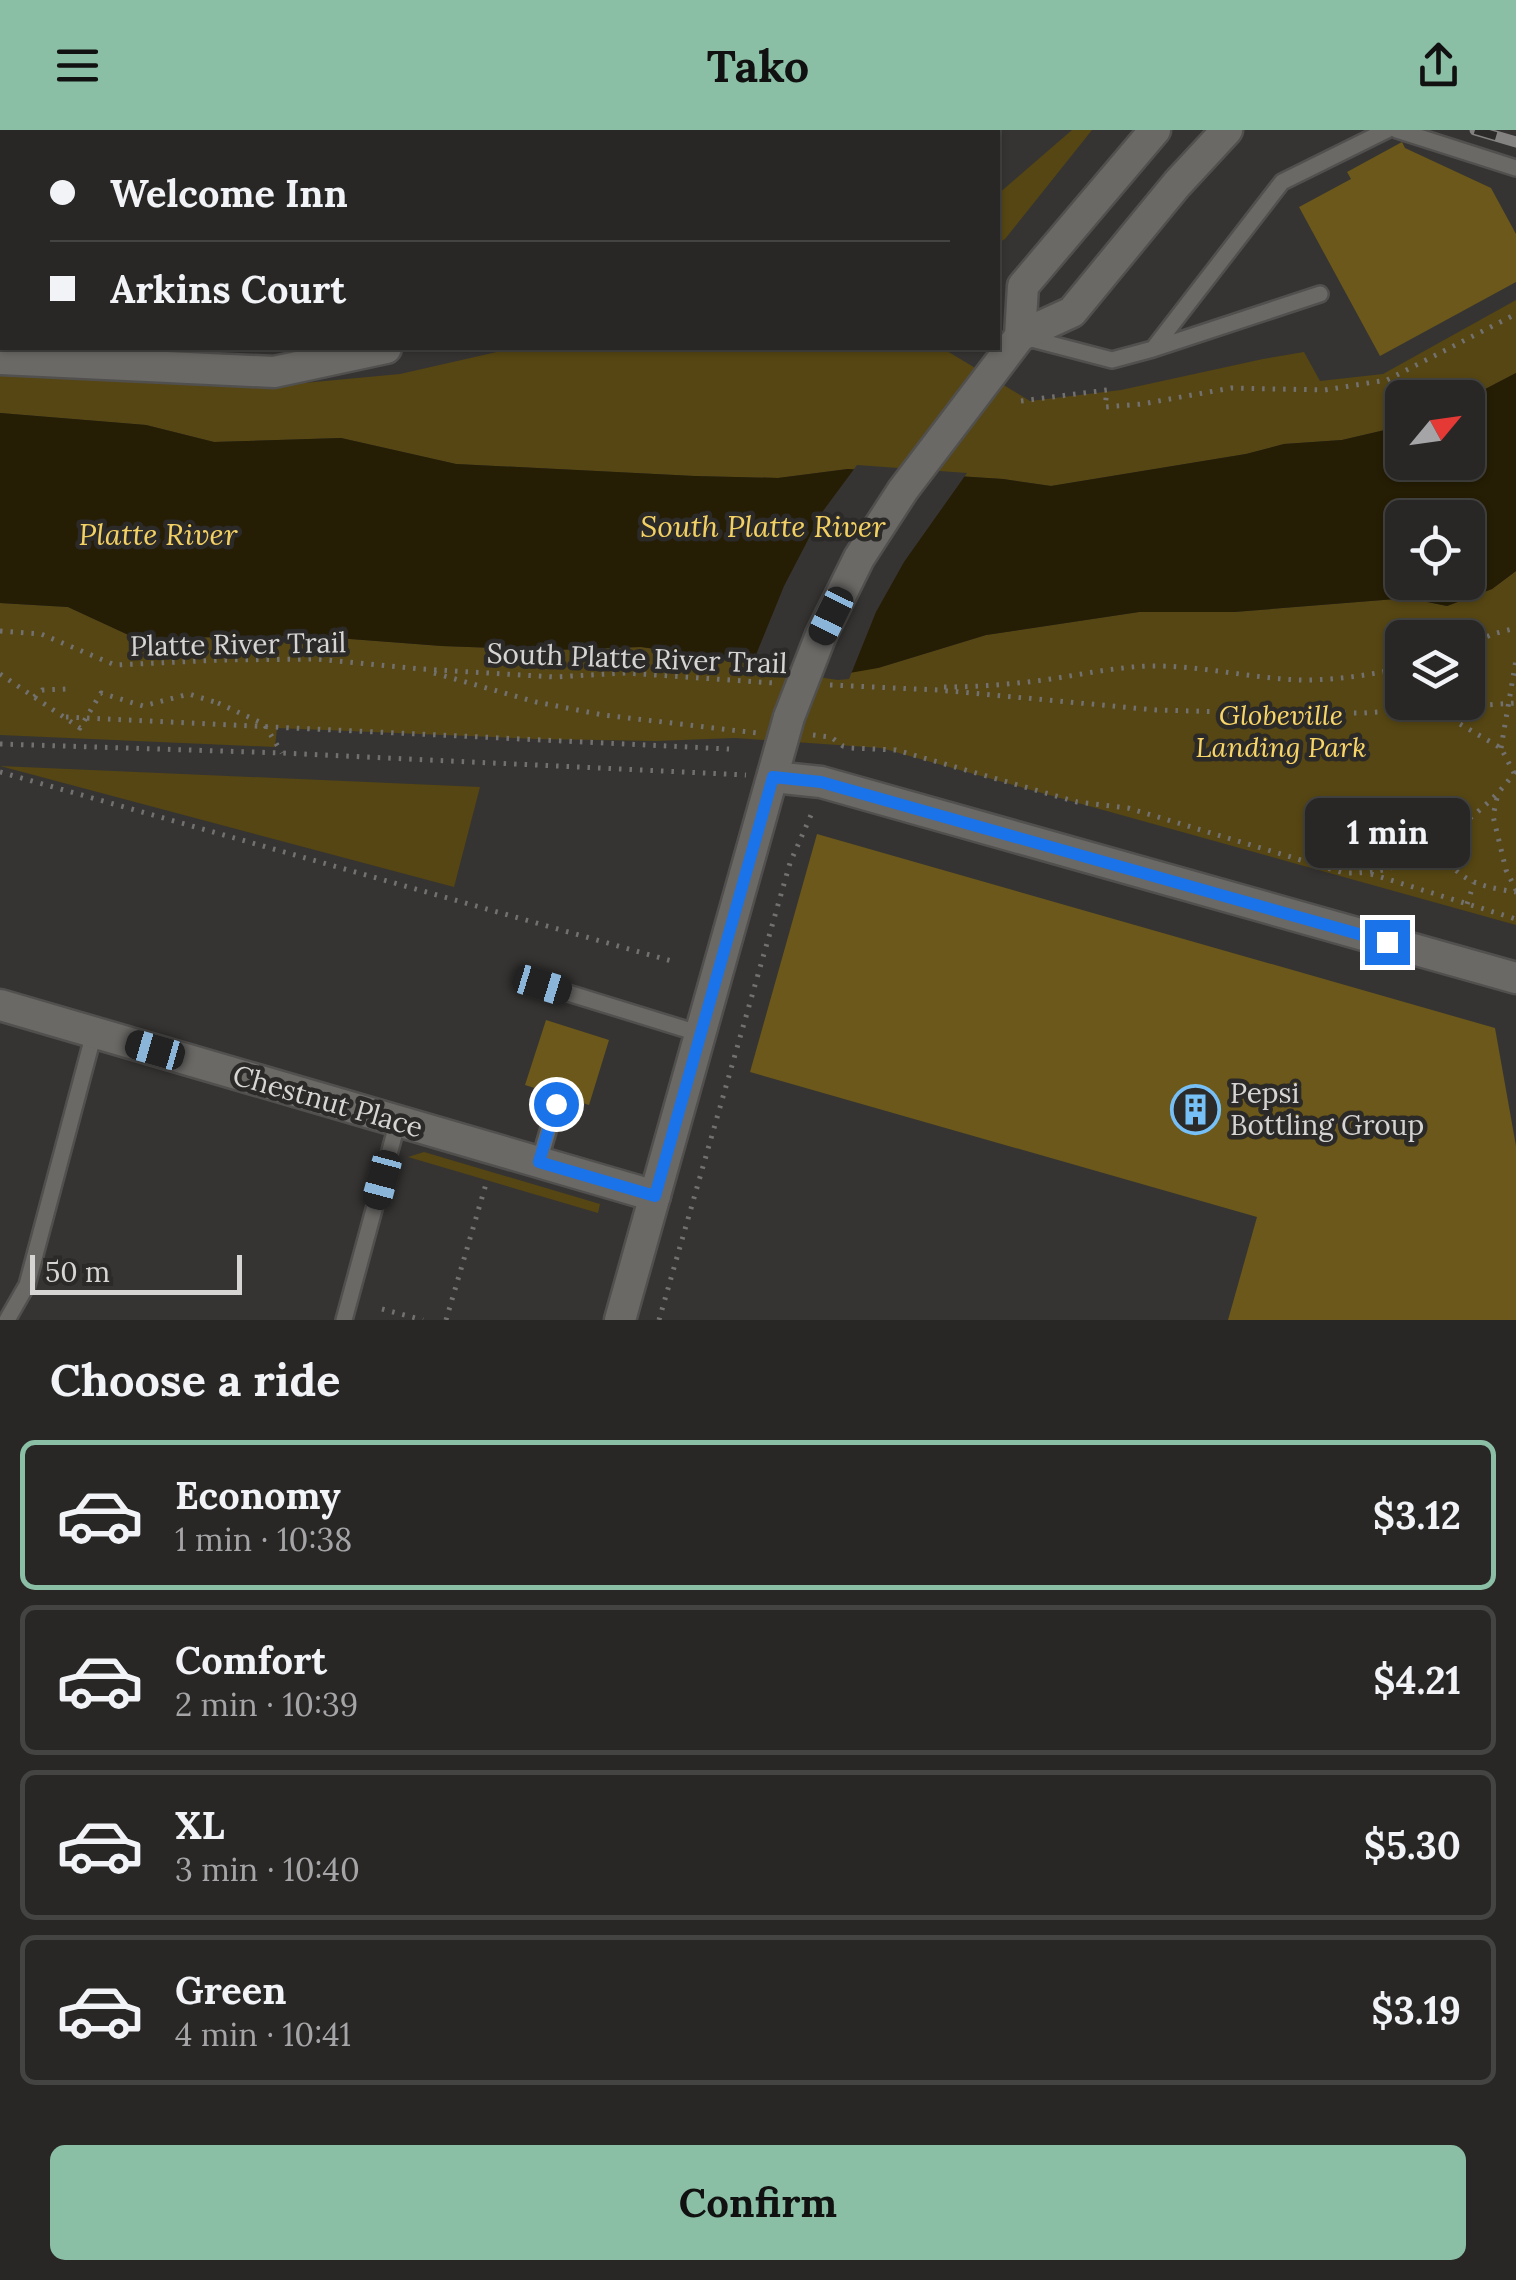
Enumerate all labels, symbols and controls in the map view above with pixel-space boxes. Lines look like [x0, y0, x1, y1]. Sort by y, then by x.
text: Tako [707, 37, 809, 94]
icon: menu [50, 38, 105, 93]
icon: share [1411, 38, 1466, 93]
text: Welcome Inn [110, 169, 348, 217]
text: Arkins Court [110, 265, 346, 313]
north arrow [1385, 380, 1485, 480]
map controls [1385, 380, 1485, 720]
button: locate [1385, 500, 1485, 600]
water label: South Platte River [640, 507, 886, 545]
water label: Platte River [78, 515, 238, 553]
car [804, 582, 858, 650]
button: layers [1385, 620, 1485, 720]
street label: Platte River Trail [129, 624, 347, 664]
street label: South Platte River Trail [486, 635, 788, 681]
park label: Globeville Landing Park [1195, 697, 1367, 765]
callout: 1 min [1304, 797, 1470, 867]
text: 1 min [1347, 812, 1428, 853]
route end [1365, 920, 1410, 965]
car [509, 962, 575, 1008]
car [122, 1027, 188, 1073]
street label: Chestnut Place [229, 1057, 427, 1145]
place label: Pepsi Bottling Group [1230, 1075, 1424, 1143]
route start [534, 1082, 579, 1127]
building icon: Pepsi Bottling Group [1169, 1083, 1221, 1135]
car [360, 1147, 404, 1213]
scale bar [30, 1250, 242, 1294]
text: 50 m [45, 1254, 110, 1290]
text: Choose a ride [50, 1351, 340, 1408]
icon: car [55, 1470, 145, 1560]
text: Economy [175, 1471, 341, 1519]
text: $3.12 [1373, 1491, 1461, 1539]
text: 1 min · 10:38 [175, 1519, 352, 1560]
icon: car [55, 1635, 145, 1725]
text: Comfort [175, 1636, 327, 1684]
text: $4.21 [1373, 1656, 1461, 1704]
text: 2 min · 10:39 [175, 1684, 358, 1725]
icon: car [55, 1800, 145, 1890]
text: XL [175, 1801, 225, 1849]
text: $5.30 [1364, 1821, 1461, 1869]
text: 3 min · 10:40 [175, 1849, 360, 1890]
icon: car [55, 1965, 145, 2055]
text: Green [175, 1966, 287, 2014]
text: $3.19 [1371, 1986, 1461, 2034]
text: 4 min · 10:41 [175, 2014, 351, 2055]
button: Confirm [50, 2145, 1466, 2260]

